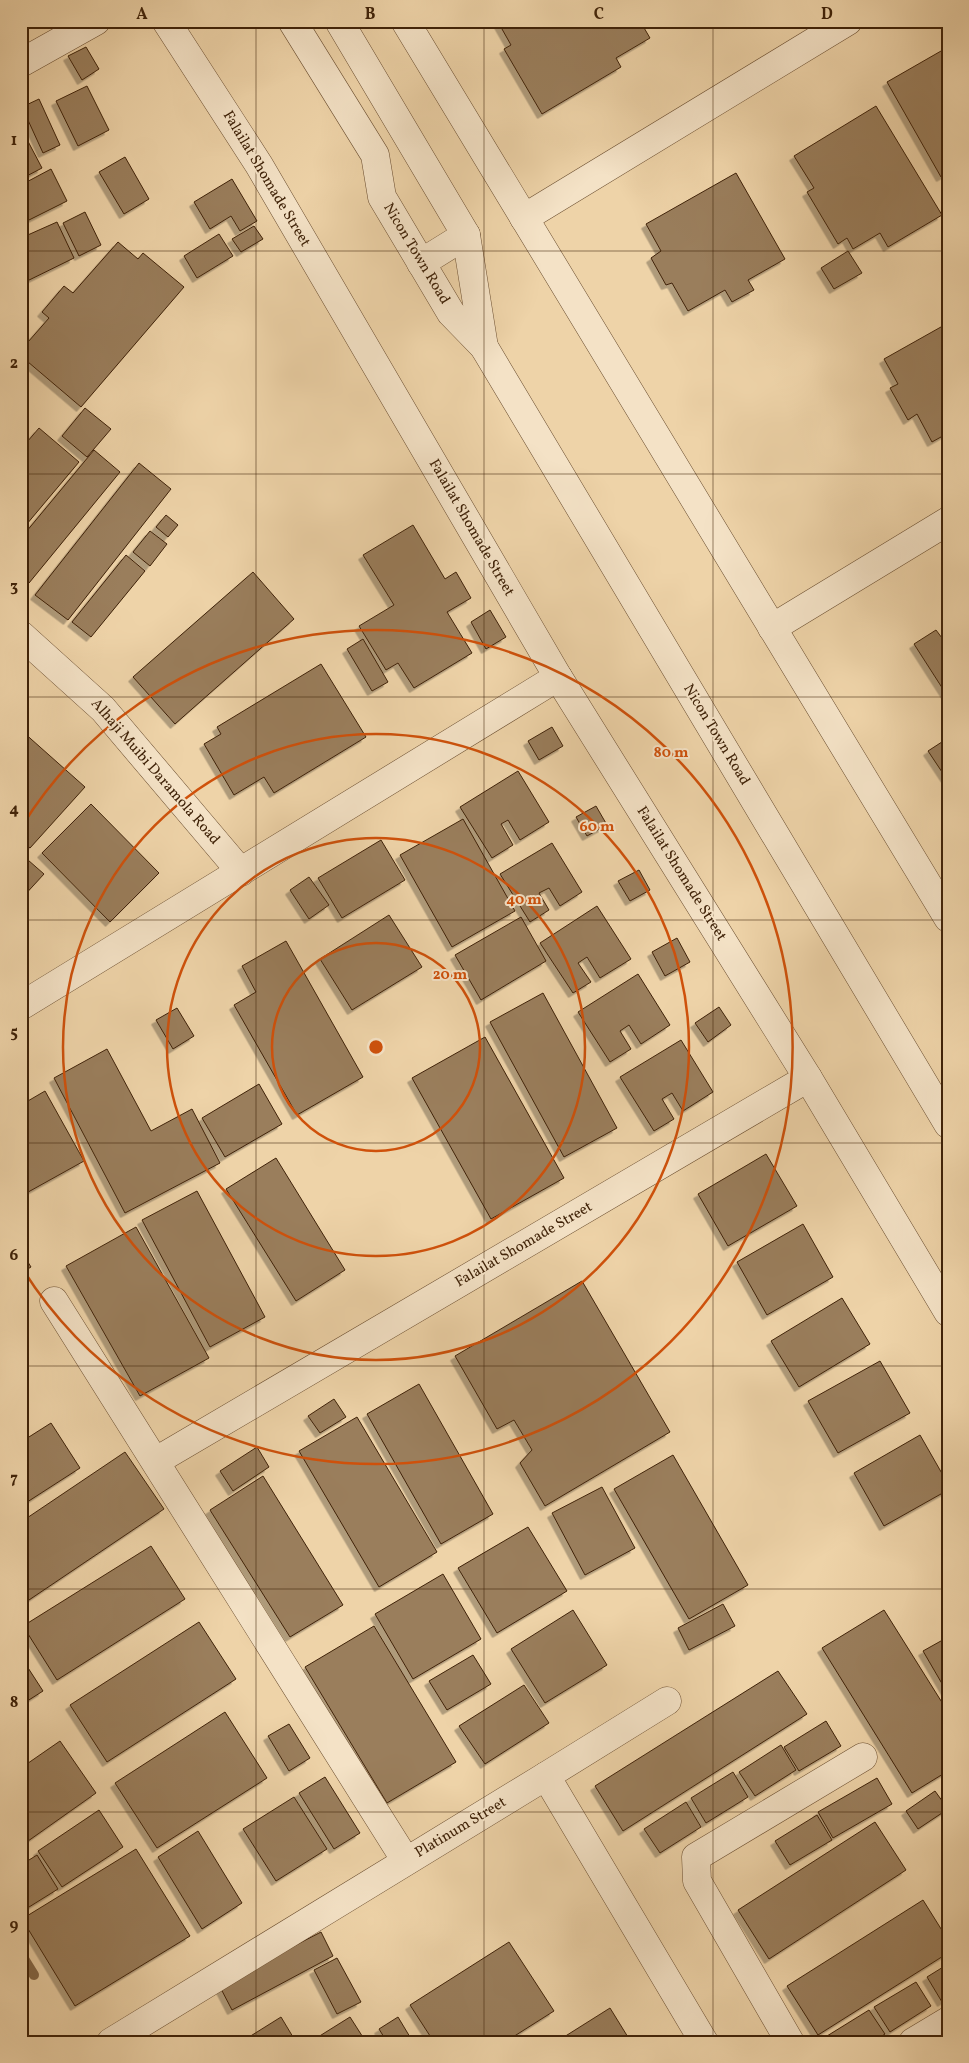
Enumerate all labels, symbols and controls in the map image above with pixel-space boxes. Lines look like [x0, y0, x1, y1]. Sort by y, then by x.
text: A [136, 4, 148, 26]
text: B [365, 4, 376, 26]
text: C [594, 4, 604, 26]
text: D [821, 4, 833, 26]
street label: Falailat Shomade Street [217, 107, 315, 251]
text: 1 [11, 130, 17, 152]
street label: Nicon Town Road [377, 199, 455, 309]
text: 2 [10, 353, 18, 375]
street label: Falailat Shomade Street [423, 455, 519, 601]
text: 3 [10, 576, 18, 598]
street label: Nicon Town Road [677, 680, 755, 790]
street label: Alhaji Muibi Daramola Road [86, 694, 224, 850]
text: 80 m [654, 743, 689, 764]
text: 4 [9, 799, 19, 821]
street label: Falailat Shomade Street [631, 803, 731, 945]
text: 60 m [580, 817, 615, 838]
text: 40 m [506, 890, 542, 911]
text: 20 m [433, 965, 468, 986]
text: 5 [10, 1022, 18, 1044]
centre of rings [367, 1038, 385, 1056]
street label: Falailat Shomade Street [451, 1197, 597, 1293]
text: 6 [10, 1245, 19, 1267]
text: 7 [10, 1468, 18, 1490]
text: 8 [10, 1692, 18, 1714]
street label: Platinum Street [411, 1792, 511, 1864]
text: 9 [10, 1915, 19, 1937]

